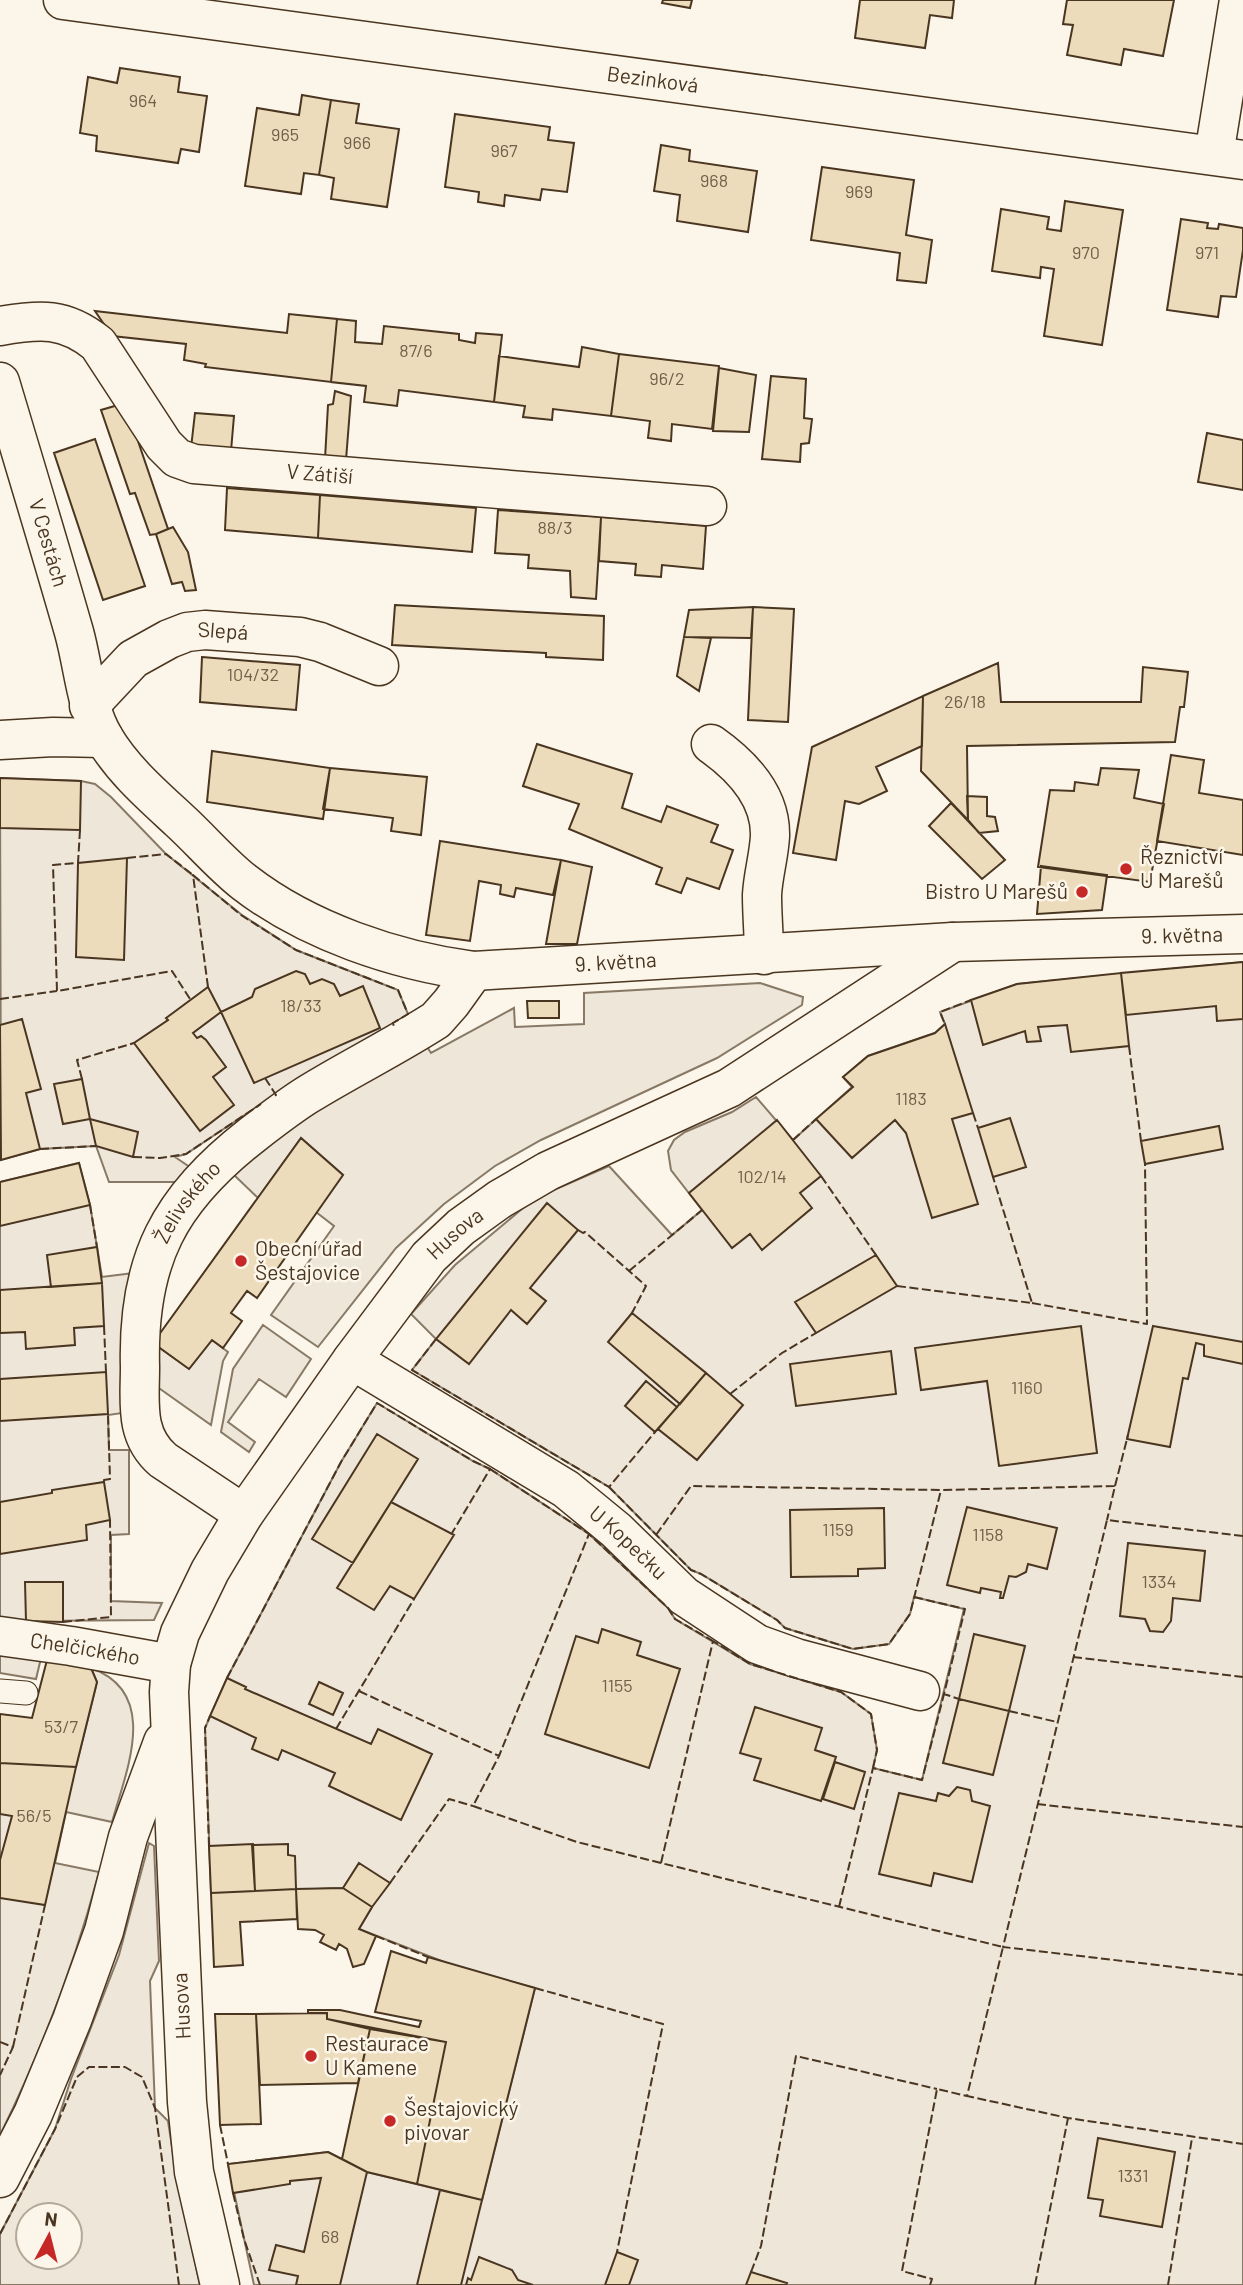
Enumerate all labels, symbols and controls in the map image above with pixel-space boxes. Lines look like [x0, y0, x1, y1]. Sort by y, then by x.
street label: Bezinková [606, 60, 700, 97]
house number: 964 [129, 89, 157, 111]
house number: 965 [271, 123, 299, 145]
house number: 966 [343, 131, 371, 153]
house number: 967 [490, 139, 518, 161]
house number: 968 [700, 169, 728, 191]
house number: 969 [845, 180, 873, 202]
house number: 970 [1072, 241, 1100, 263]
house number: 971 [1195, 241, 1219, 263]
house number: 87/6 [399, 339, 433, 361]
house number: 96/2 [649, 367, 685, 389]
street label: V Zátiší [286, 458, 354, 488]
street label: V Cestách [25, 495, 74, 590]
house number: 88/3 [537, 516, 573, 538]
street label: Slepá [196, 616, 249, 644]
house number: 104/32 [227, 663, 279, 685]
house number: 26/18 [944, 690, 986, 712]
place label: Řeznictví U Marešů [1140, 843, 1224, 892]
marker: Řeznictví U Marešů [1118, 861, 1134, 877]
place label: Bistro U Marešů [925, 878, 1068, 903]
marker: Bistro U Marešů [1074, 884, 1090, 900]
street label: 9. května [1141, 921, 1223, 948]
street label: 9. května [574, 946, 657, 976]
house number: 18/33 [280, 994, 322, 1016]
house number: 1183 [895, 1087, 927, 1109]
street label: Želivského [148, 1155, 225, 1247]
house number: 102/14 [737, 1165, 787, 1187]
street label: Husova [421, 1201, 487, 1264]
place label: Obecní úřad Šestajovice [255, 1235, 363, 1284]
marker: Obecní úřad Šestajovice [233, 1253, 249, 1269]
house number: 1160 [1011, 1376, 1043, 1398]
street label: U Kopečku [585, 1499, 673, 1584]
house number: 1159 [822, 1518, 854, 1540]
house number: 1158 [972, 1523, 1004, 1545]
house number: 1334 [1142, 1570, 1176, 1592]
street label: Chelčického [29, 1626, 142, 1669]
house number: 1155 [601, 1674, 633, 1696]
house number: 53/7 [44, 1715, 79, 1737]
house number: 56/5 [17, 1804, 51, 1826]
street label: Husova [166, 1972, 195, 2040]
place label: Restaurace U Kamene [325, 2030, 429, 2079]
marker: Restaurace U Kamene [303, 2048, 319, 2064]
place label: Šestajovický pivovar [404, 2095, 519, 2144]
marker: Šestajovický pivovar [382, 2113, 398, 2129]
house number: 1331 [1117, 2164, 1149, 2186]
north arrow [14, 2201, 84, 2271]
text: N [43, 2206, 59, 2231]
house number: 68 [321, 2225, 339, 2247]

